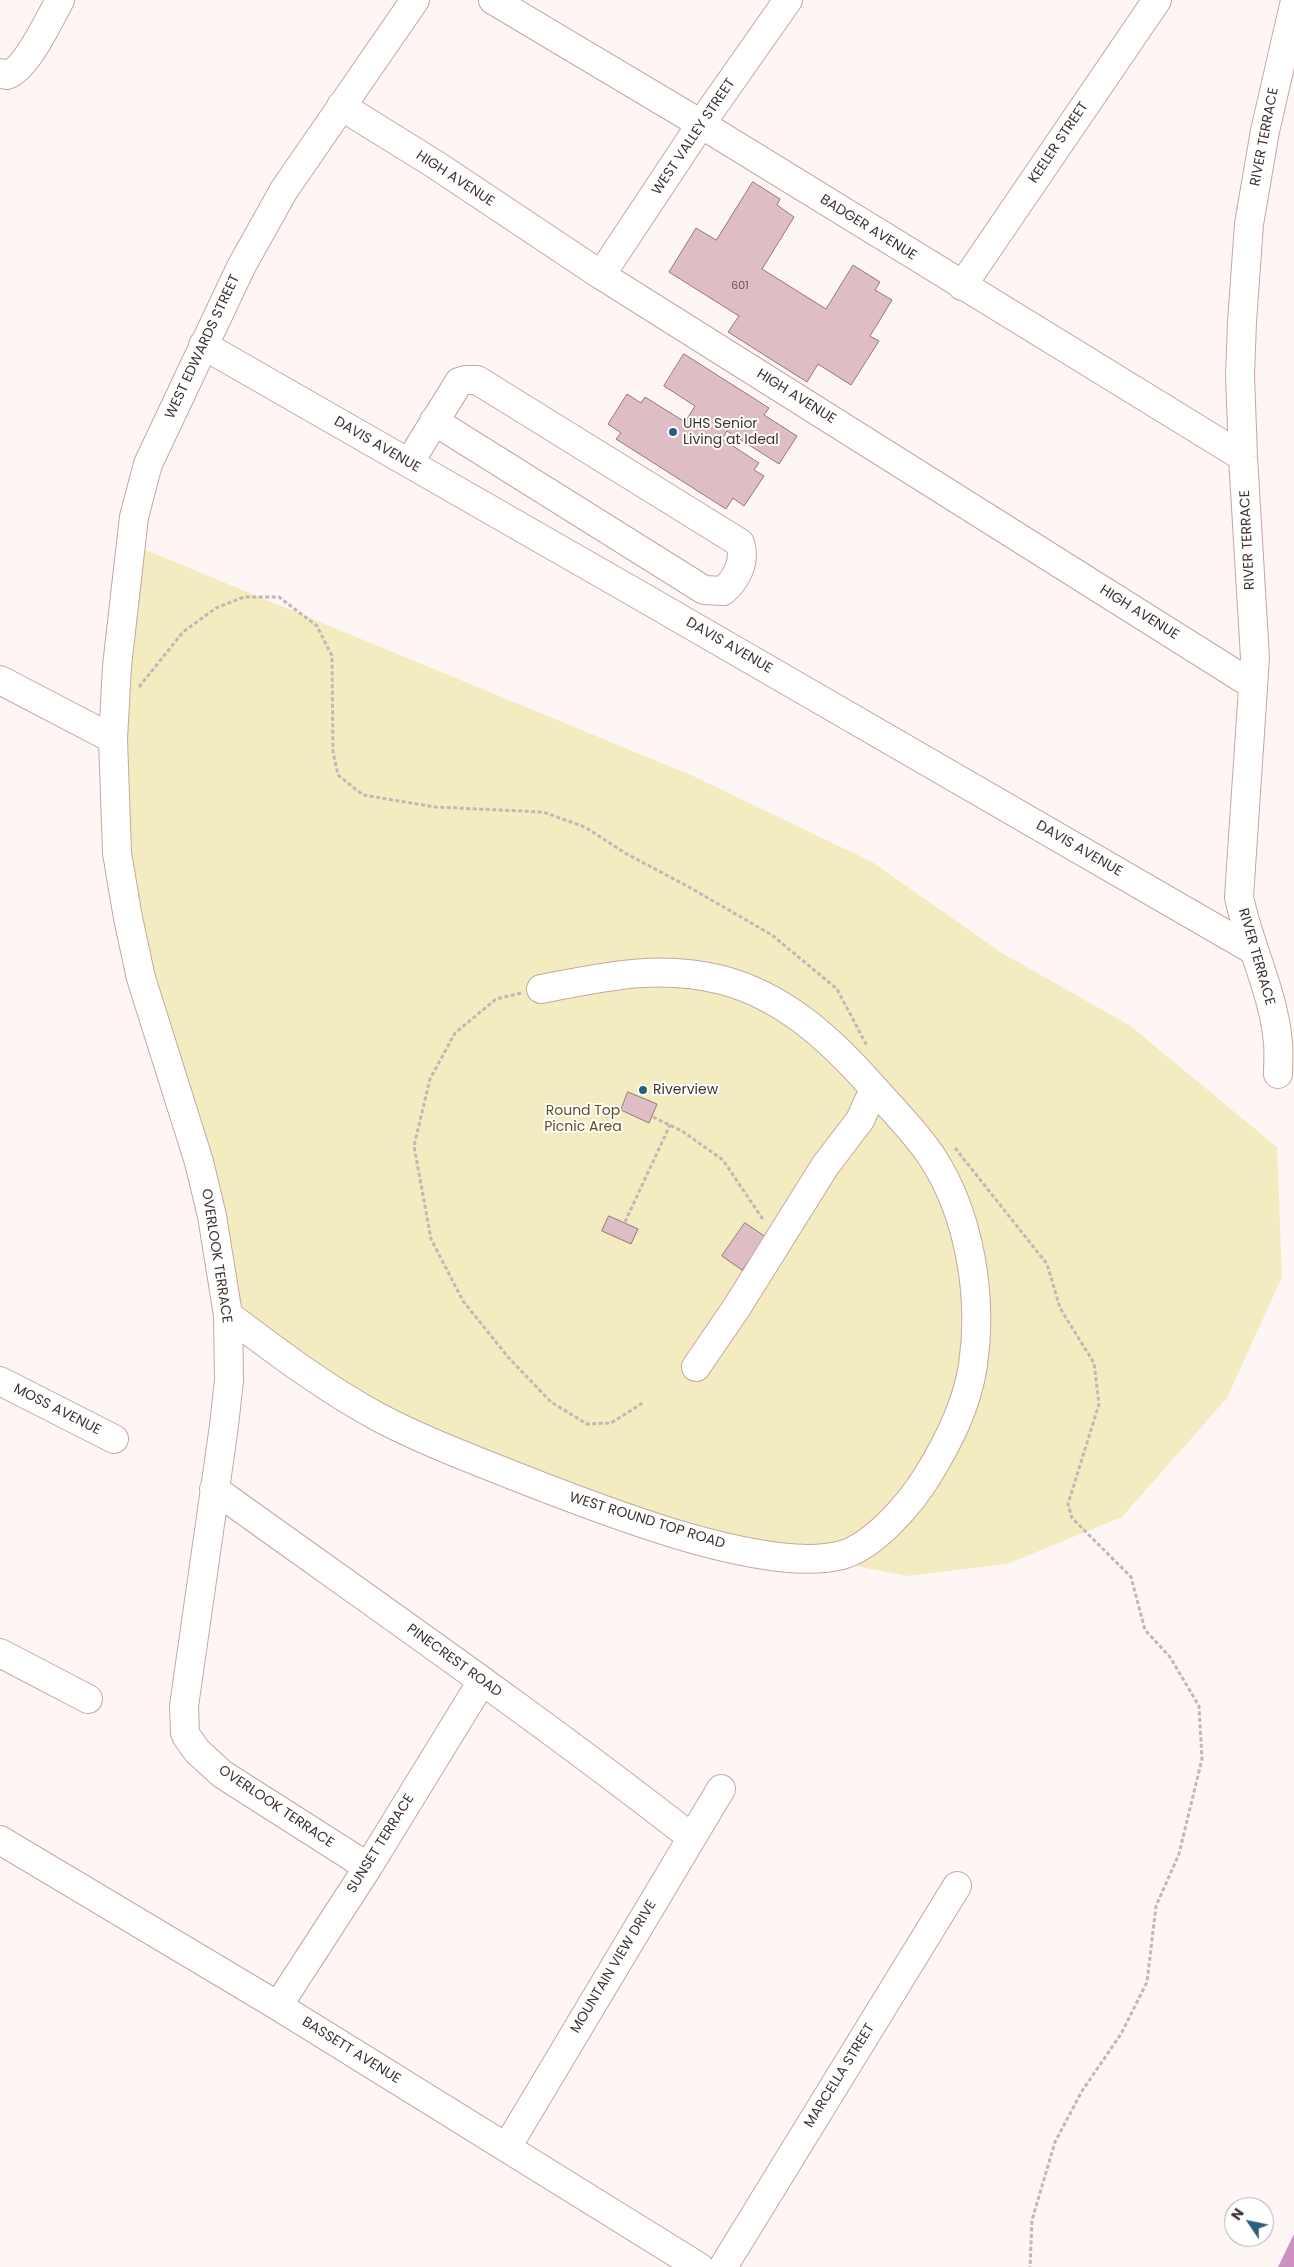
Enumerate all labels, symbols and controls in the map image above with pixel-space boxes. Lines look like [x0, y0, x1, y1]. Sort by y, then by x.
street label: WEST VALLEY STREET [649, 76, 739, 198]
street label: RIVER TERRACE [1247, 86, 1283, 188]
street label: KEELER STREET [1026, 99, 1092, 187]
street label: HIGH AVENUE [413, 147, 497, 211]
street label: BADGER AVENUE [817, 192, 919, 264]
street label: WEST EDWARDS STREET [162, 272, 244, 422]
house number: 601 [731, 279, 749, 293]
street label: HIGH AVENUE [753, 366, 839, 428]
street label: DAVIS AVENUE [331, 414, 423, 476]
place label: UHS Senior Living at Ideal [683, 416, 779, 448]
marker: UHS Senior Living at Ideal [667, 426, 679, 438]
street label: RIVER TERRACE [1237, 490, 1259, 590]
street label: HIGH AVENUE [1096, 582, 1182, 644]
street label: DAVIS AVENUE [683, 615, 775, 677]
street label: DAVIS AVENUE [1033, 818, 1125, 880]
street label: RIVER TERRACE [1234, 907, 1278, 1007]
place label: Riverview [653, 1082, 718, 1098]
marker: Riverview [637, 1084, 649, 1096]
park label: Round Top Picnic Area [544, 1103, 622, 1136]
street label: OVERLOOK TERRACE [197, 1188, 235, 1324]
street label: MOSS AVENUE [11, 1381, 103, 1439]
street label: WEST ROUND TOP ROAD [567, 1489, 727, 1553]
street label: PINECREST ROAD [403, 1621, 505, 1701]
street label: OVERLOOK TERRACE [215, 1762, 337, 1852]
street label: SUNSET TERRACE [344, 1791, 418, 1897]
street label: MOUNTAIN VIEW DRIVE [568, 1897, 660, 2037]
street label: BASSETT AVENUE [299, 2014, 403, 2088]
street label: MARCELLA STREET [801, 2021, 879, 2131]
north arrow [1224, 2197, 1274, 2247]
text: N [1226, 2204, 1249, 2224]

